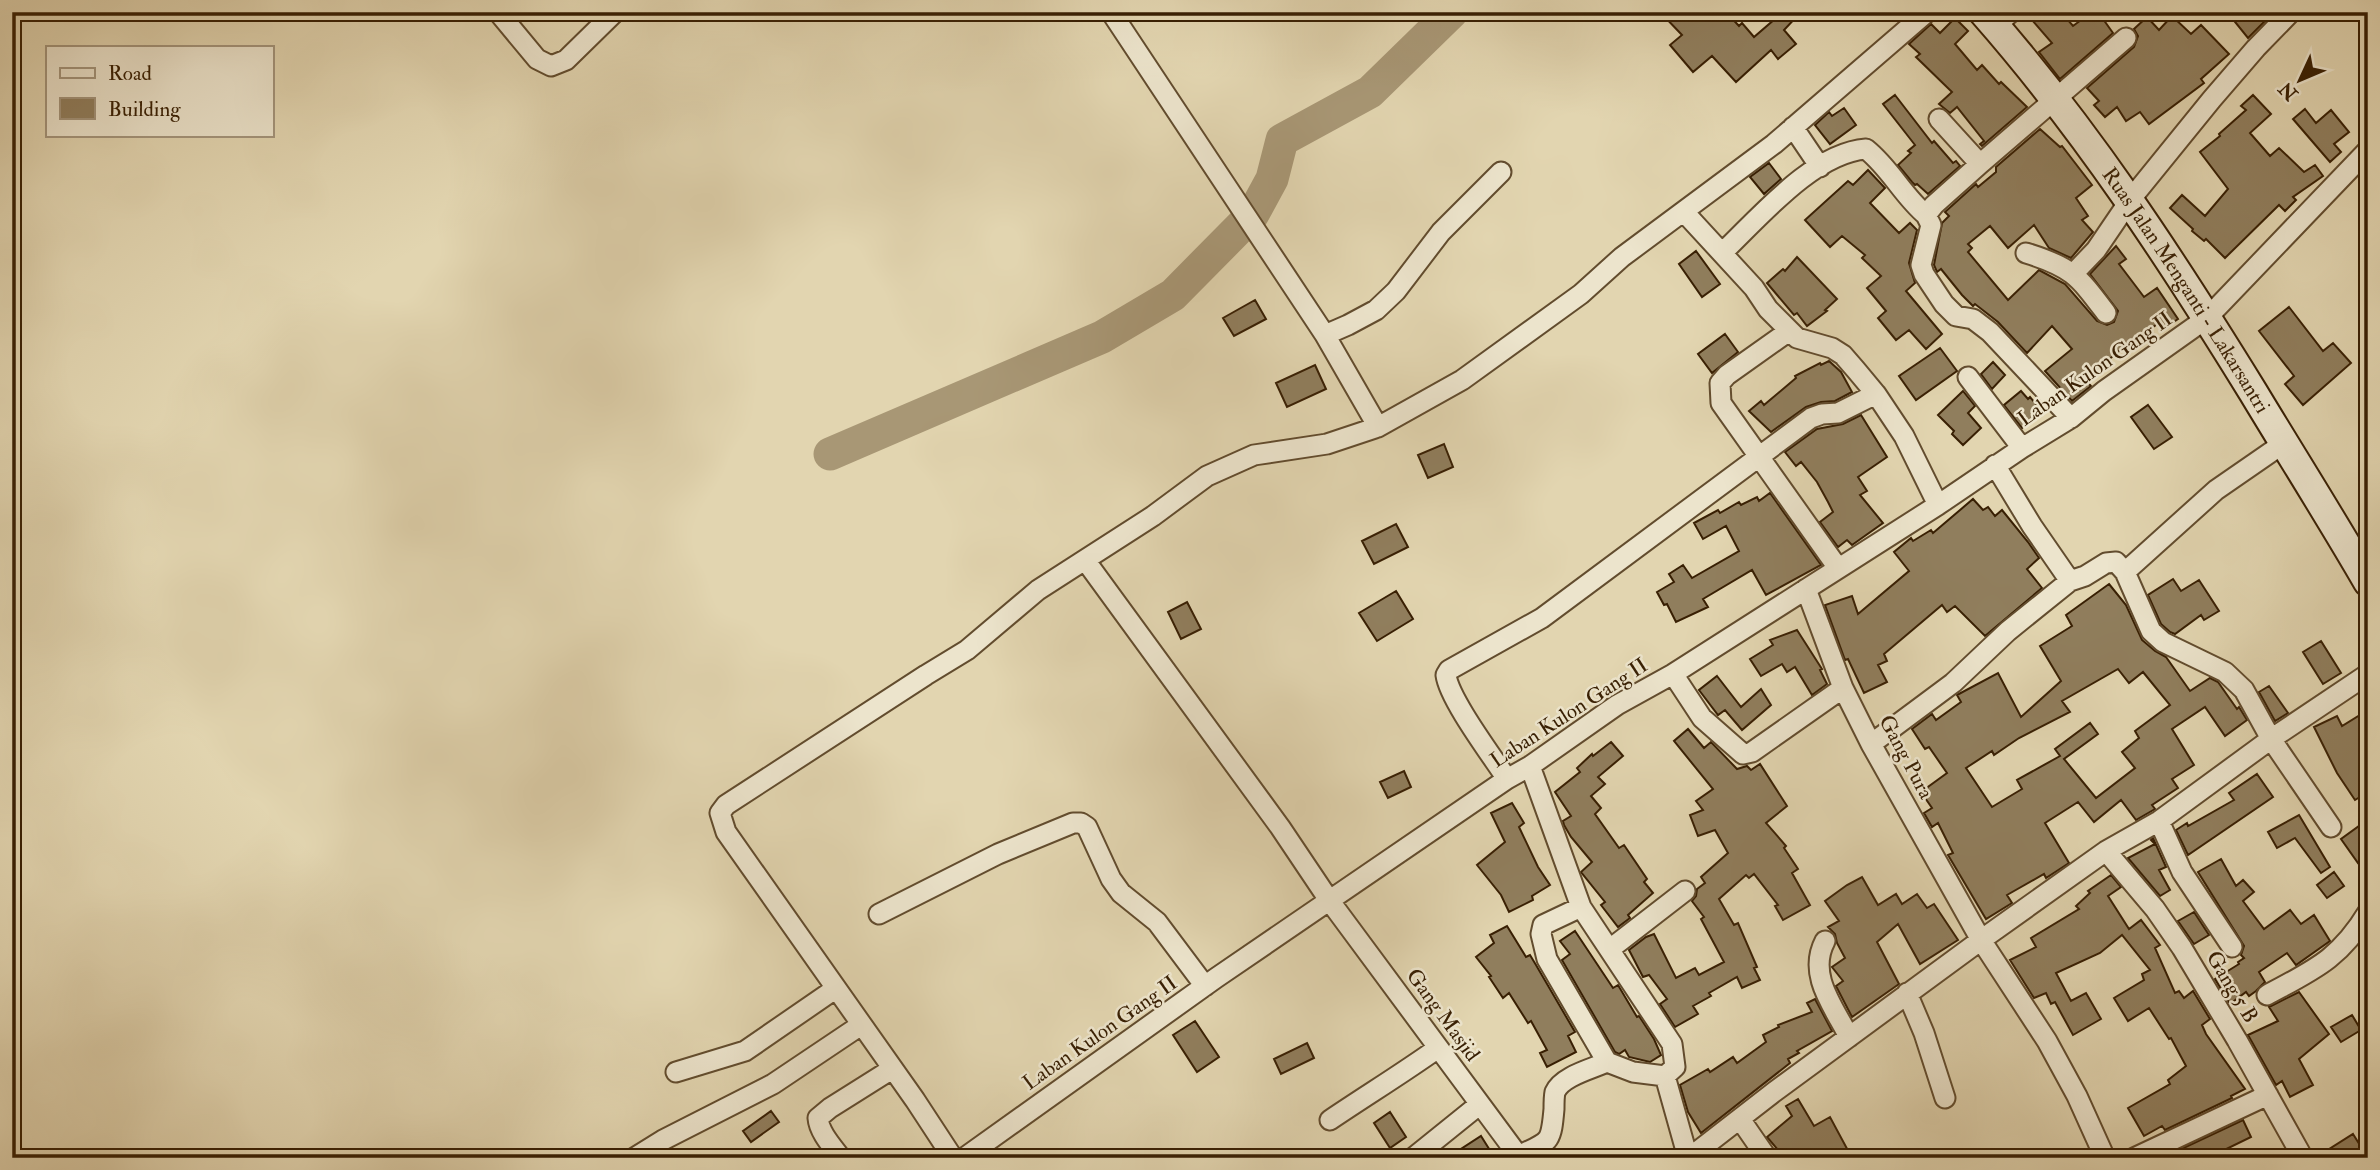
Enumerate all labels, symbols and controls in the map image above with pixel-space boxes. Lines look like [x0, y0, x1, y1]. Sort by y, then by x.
legend [46, 46, 273, 136]
north arrow [2264, 46, 2334, 116]
text: Road [108, 60, 153, 87]
text: N [2273, 76, 2304, 106]
text: Building [108, 96, 181, 123]
street label: Ruas Jalan Menganti - Lakarsantri [2096, 162, 2276, 419]
street label: Laban Kulon Gang II [2012, 306, 2178, 432]
street label: Laban Kulon Gang II [1485, 652, 1653, 774]
street label: Gang Pura [1873, 710, 1940, 804]
street label: Gang 5 B [2200, 946, 2264, 1028]
street label: Gang Masjid [1400, 963, 1486, 1067]
street label: Laban Kulon Gang II [1017, 970, 1183, 1096]

